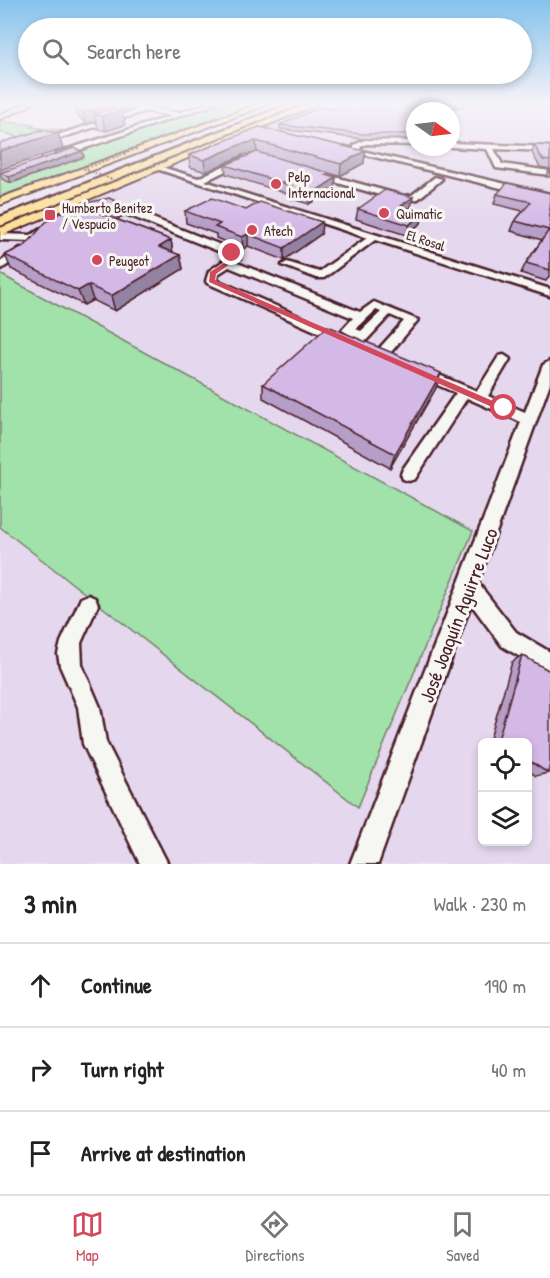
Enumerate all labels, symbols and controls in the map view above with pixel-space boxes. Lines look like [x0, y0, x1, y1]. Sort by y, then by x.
search box [18, 18, 532, 84]
icon: search [39, 35, 72, 68]
text: Search here [87, 36, 181, 66]
north arrow [406, 102, 460, 156]
place label: Pelp Internacional [288, 167, 355, 202]
marker: Pelp Internacional [269, 177, 283, 191]
place label: Humberto Benitez / Vespucio [62, 198, 153, 234]
place label: Quimatic [396, 204, 443, 223]
marker: Quimatic [377, 206, 391, 220]
marker: Humberto Benitez / Vespucio [43, 208, 57, 222]
place label: Atech [264, 221, 293, 240]
marker: Atech [245, 223, 259, 237]
street label: El Rosal [404, 225, 448, 255]
route end [218, 239, 244, 265]
place label: Peugeot [109, 251, 149, 271]
marker: Peugeot [90, 253, 104, 267]
route start [490, 394, 516, 420]
street label: José Joaquín Aguirre Luco [412, 524, 504, 706]
map controls [478, 738, 532, 846]
button: locate [478, 738, 532, 792]
button: layers [478, 792, 532, 846]
text: 3 min [24, 886, 77, 921]
text: Walk · 230 m [434, 890, 526, 917]
icon: ahead [24, 969, 57, 1002]
text: Continue [81, 970, 152, 1000]
text: 190 m [484, 972, 526, 999]
icon: right [24, 1053, 57, 1086]
text: Turn right [81, 1054, 164, 1084]
text: 40 m [491, 1056, 526, 1083]
icon: arrive [24, 1137, 57, 1170]
text: Arrive at destination [81, 1138, 246, 1168]
tab: Map [71, 1208, 104, 1266]
tab: Directions [246, 1208, 304, 1266]
tab: Saved [446, 1208, 479, 1266]

